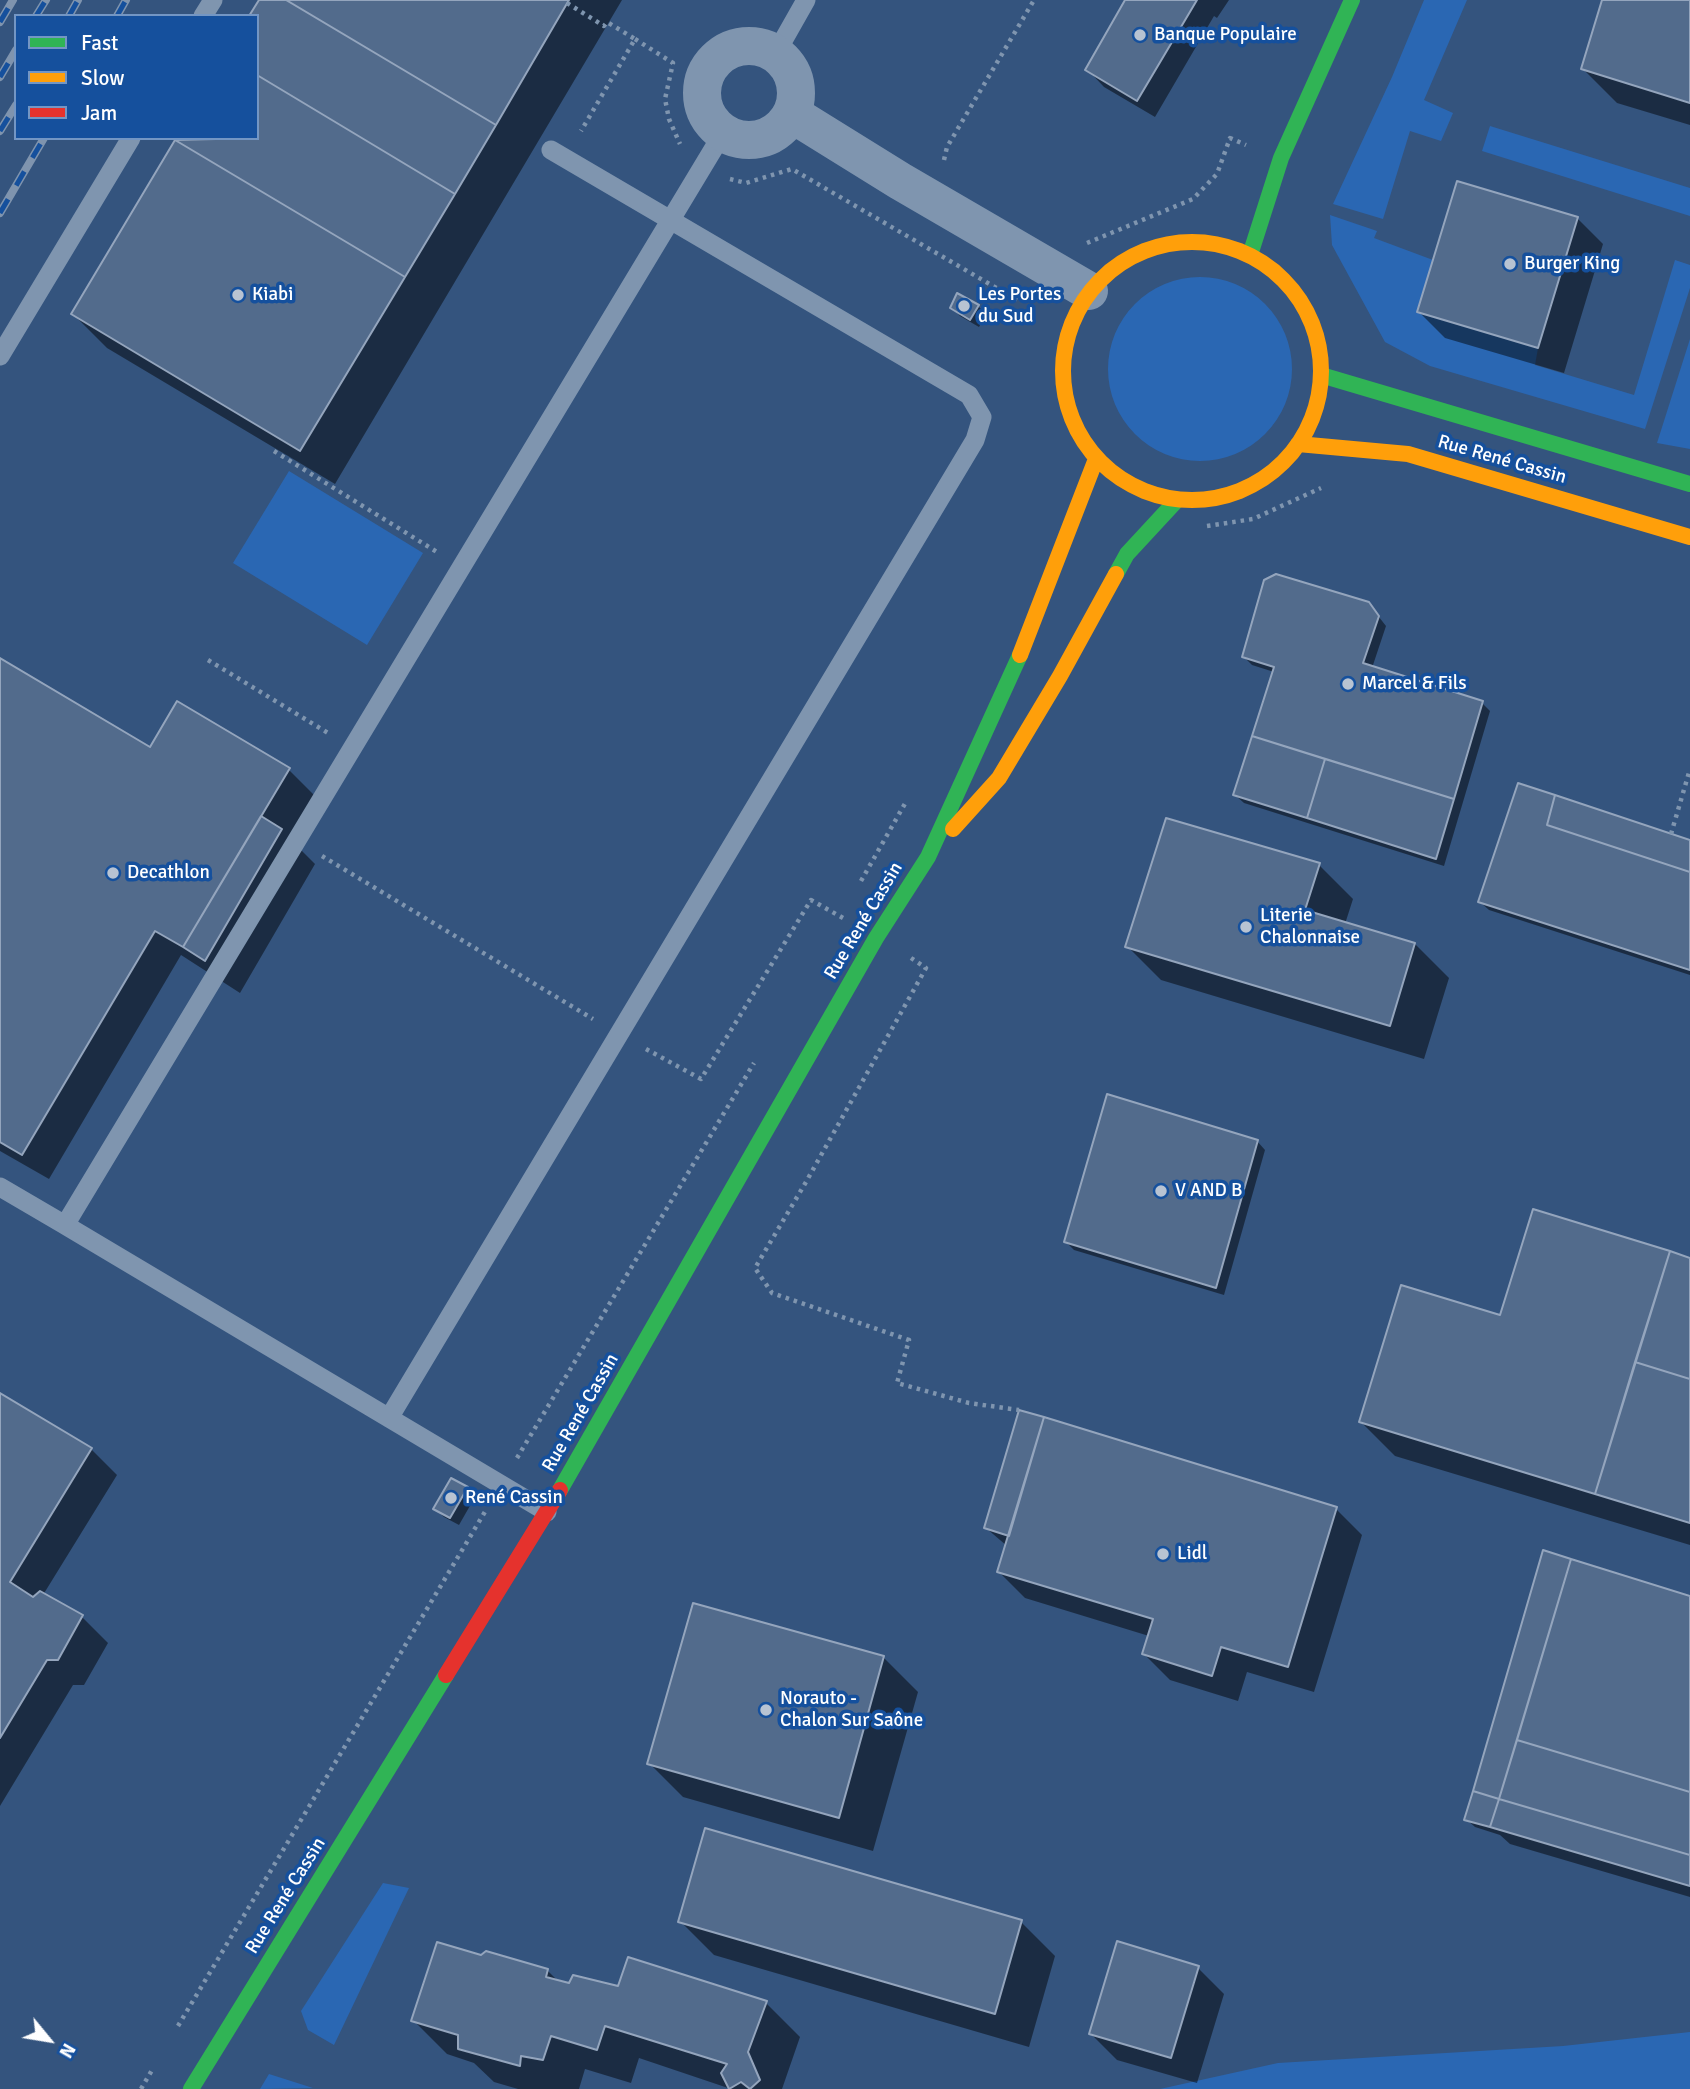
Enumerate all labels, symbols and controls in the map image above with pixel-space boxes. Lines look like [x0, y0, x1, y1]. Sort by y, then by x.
legend [14, 14, 259, 140]
place label: Banque Populaire [1154, 24, 1297, 46]
marker: Banque Populaire [1132, 27, 1148, 43]
text: Fast [81, 30, 118, 56]
text: Slow [81, 65, 125, 91]
text: Jam [81, 100, 117, 126]
place label: Burger King [1524, 253, 1620, 275]
marker: Burger King [1502, 256, 1518, 272]
place label: Kiabi [252, 284, 293, 306]
place label: Les Portes du Sud [978, 284, 1061, 328]
marker: Kiabi [230, 287, 246, 303]
marker: Les Portes du Sud [956, 298, 972, 314]
street label: Rue René Cassin [1435, 431, 1569, 489]
place label: Marcel & Fils [1362, 673, 1467, 695]
marker: Marcel & Fils [1340, 676, 1356, 692]
street label: Rue René Cassin [820, 858, 908, 984]
place label: Decathlon [127, 862, 210, 884]
marker: Decathlon [105, 865, 121, 881]
place label: Literie Chalonnaise [1260, 905, 1360, 949]
marker: Literie Chalonnaise [1238, 919, 1254, 935]
place label: V AND B [1175, 1180, 1243, 1202]
marker: V AND B [1153, 1183, 1169, 1199]
street label: Rue René Cassin [538, 1350, 624, 1476]
place label: René Cassin [465, 1487, 563, 1509]
marker: René Cassin [443, 1490, 459, 1506]
place label: Lidl [1177, 1543, 1207, 1565]
marker: Lidl [1155, 1546, 1171, 1562]
place label: Norauto - Chalon Sur Saône [780, 1688, 923, 1732]
marker: Norauto - Chalon Sur Saône [758, 1702, 774, 1718]
street label: Rue René Cassin [241, 1834, 331, 1958]
north arrow [14, 2005, 84, 2075]
text: N [53, 2039, 81, 2062]

